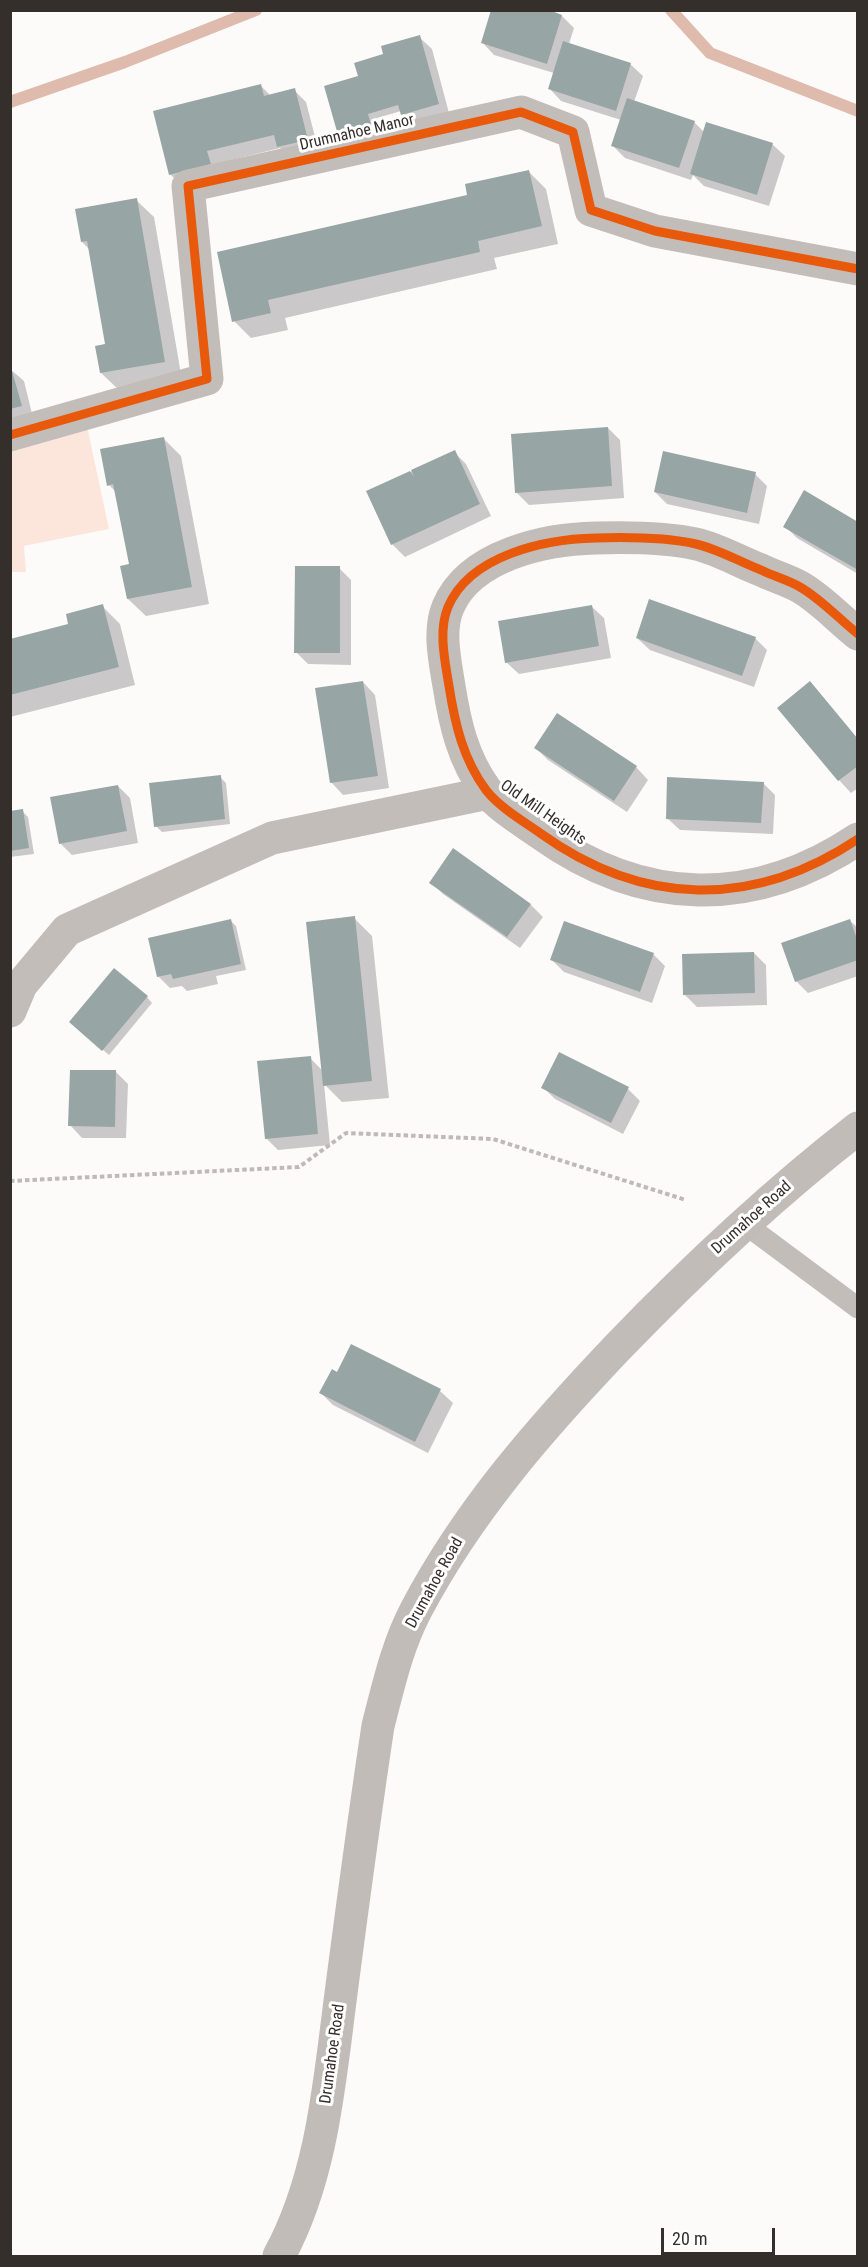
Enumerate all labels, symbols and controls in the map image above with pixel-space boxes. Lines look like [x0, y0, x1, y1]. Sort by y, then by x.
street label: Drumnahoe Manor [298, 111, 416, 155]
street label: Old Mill Heights [496, 776, 590, 850]
street label: Drumahoe Road [708, 1177, 796, 1259]
street label: Drumahoe Road [402, 1534, 468, 1632]
street label: Drumahoe Road [316, 2003, 350, 2105]
scale bar [664, 2216, 778, 2254]
text: 20 m [672, 2228, 707, 2249]

